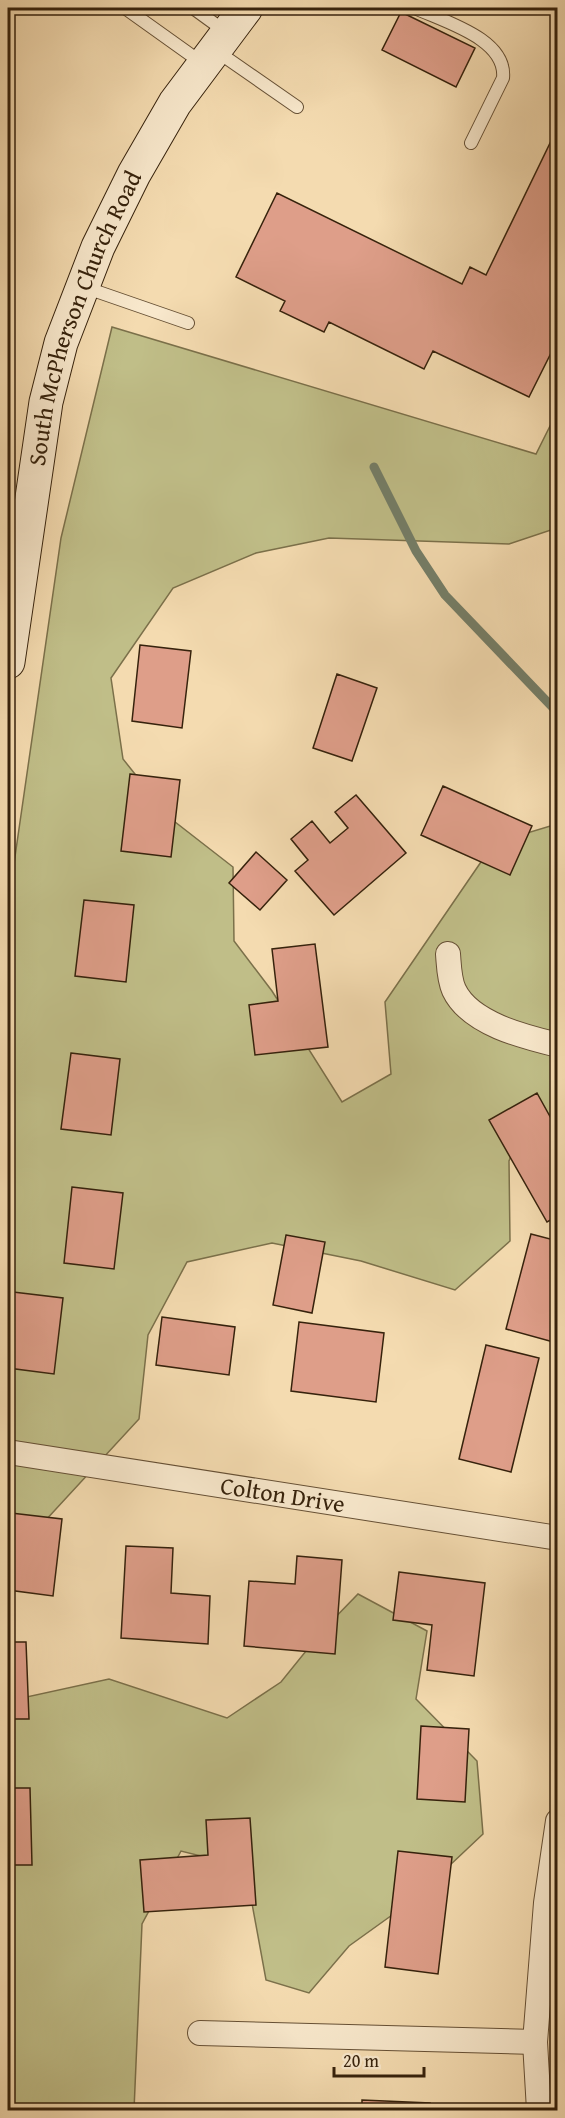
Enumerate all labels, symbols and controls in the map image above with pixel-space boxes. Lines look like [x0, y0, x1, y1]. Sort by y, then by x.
street label: South McPherson Church Road [19, 164, 150, 468]
street label: Colton Drive [218, 1467, 347, 1521]
scale bar [334, 2040, 424, 2078]
text: 20 m [343, 2047, 379, 2074]

